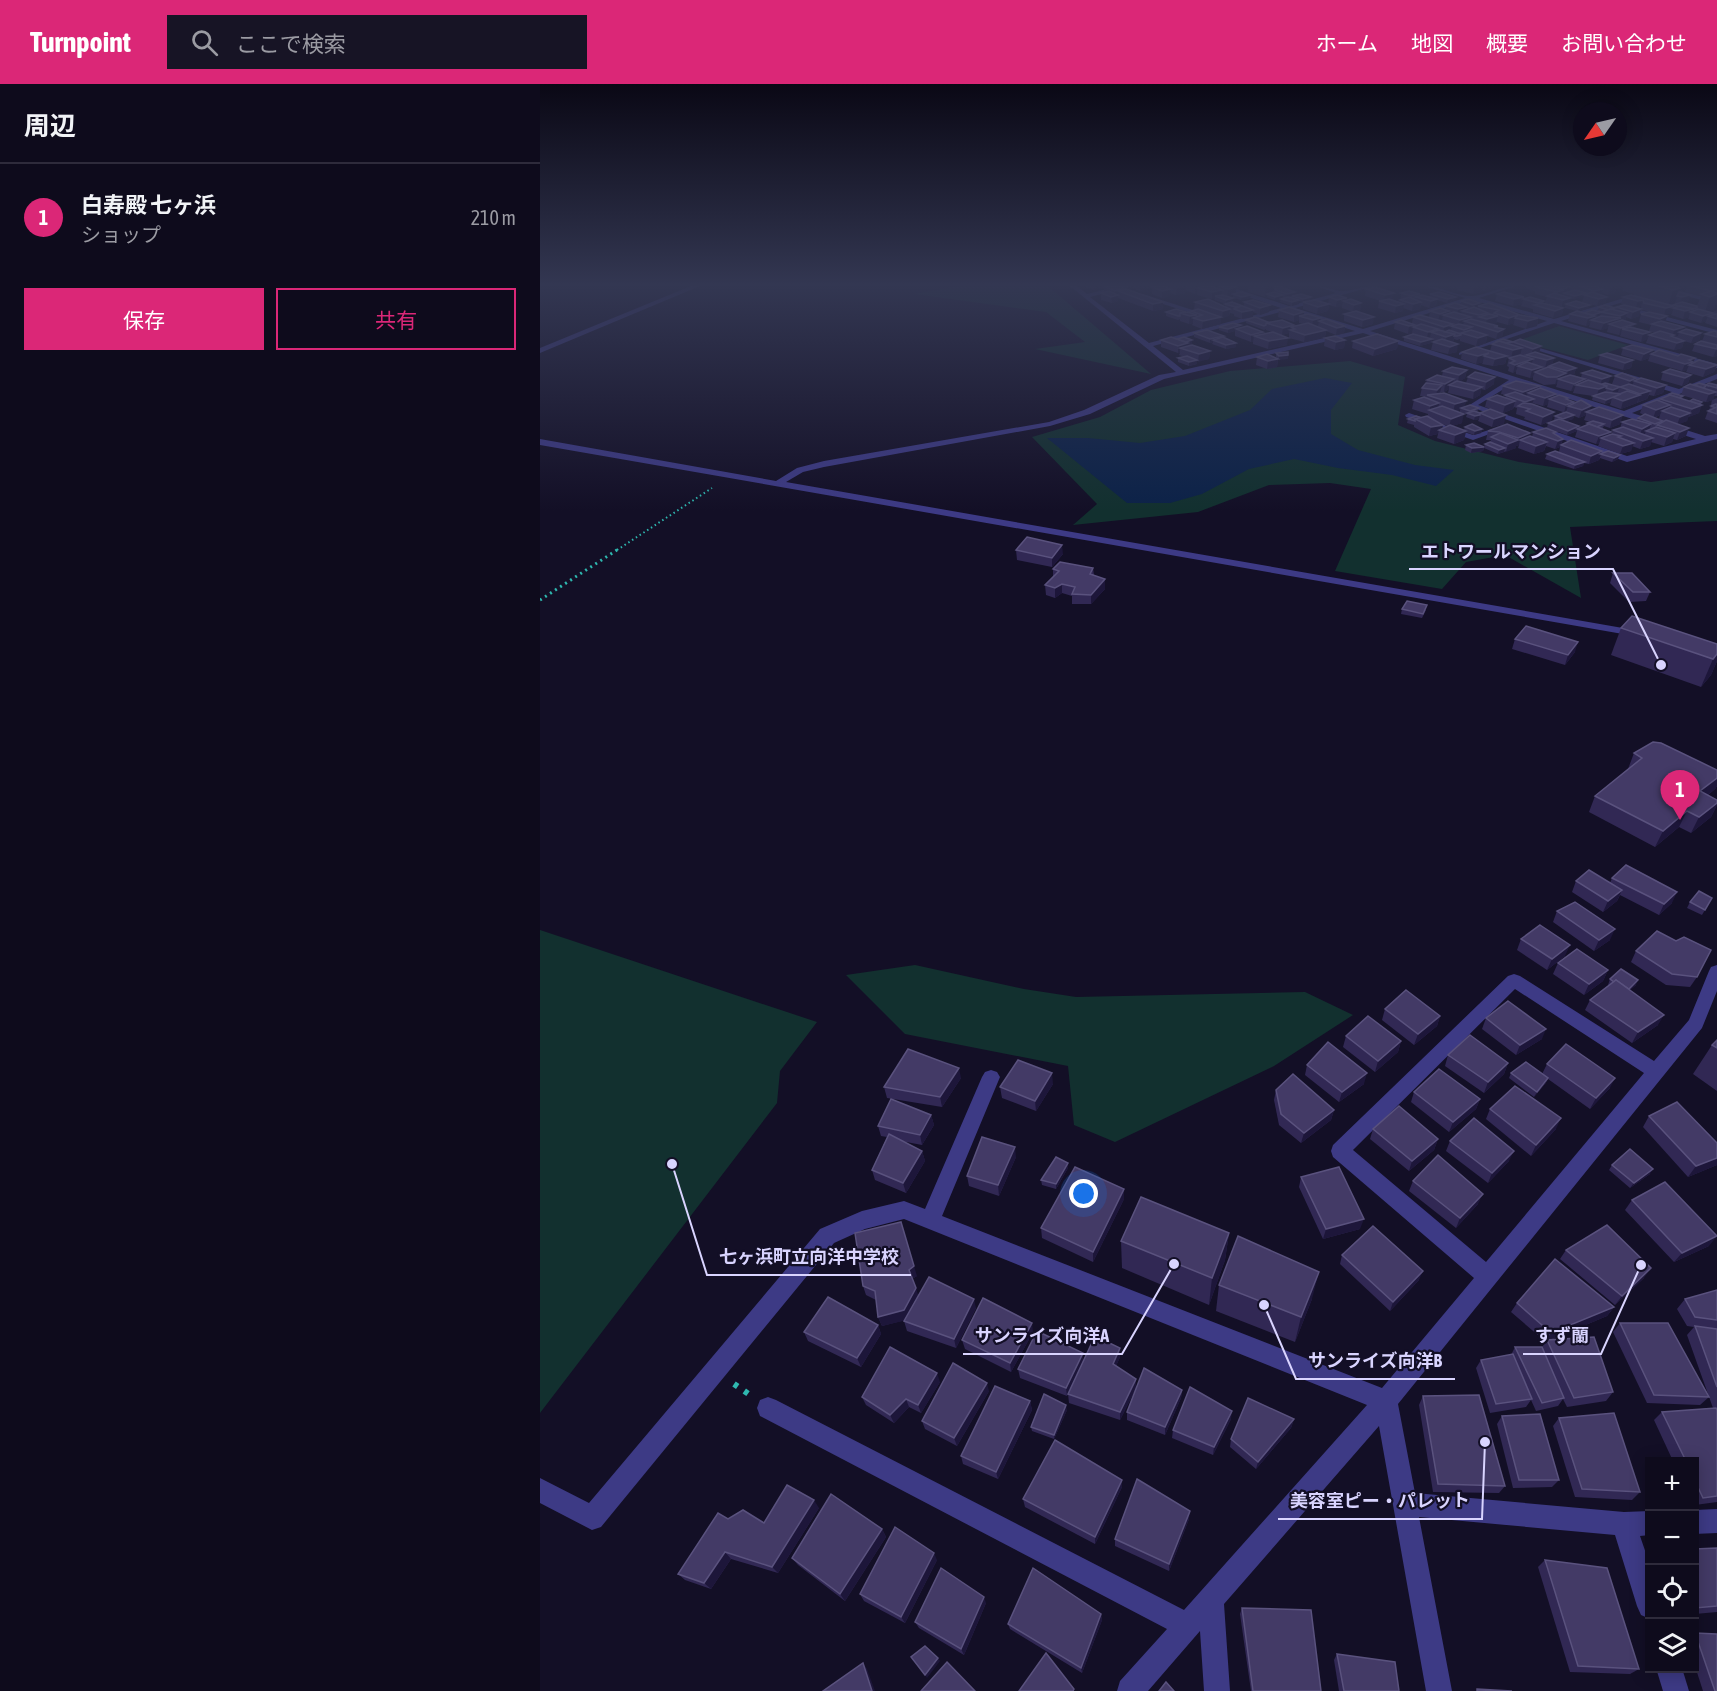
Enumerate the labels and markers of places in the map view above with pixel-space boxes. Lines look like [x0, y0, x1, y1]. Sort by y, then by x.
callout: エトワールマンション [1409, 533, 1613, 569]
pin: 1 [1660, 770, 1700, 820]
callout: 七ヶ浜町立向洋中学校 [707, 1239, 911, 1275]
callout: サンライズ向洋A [963, 1318, 1122, 1354]
callout: すず蘭 [1523, 1318, 1601, 1354]
callout: サンライズ向洋B [1296, 1343, 1455, 1379]
callout: 美容室ピー・パレット [1278, 1483, 1482, 1519]

